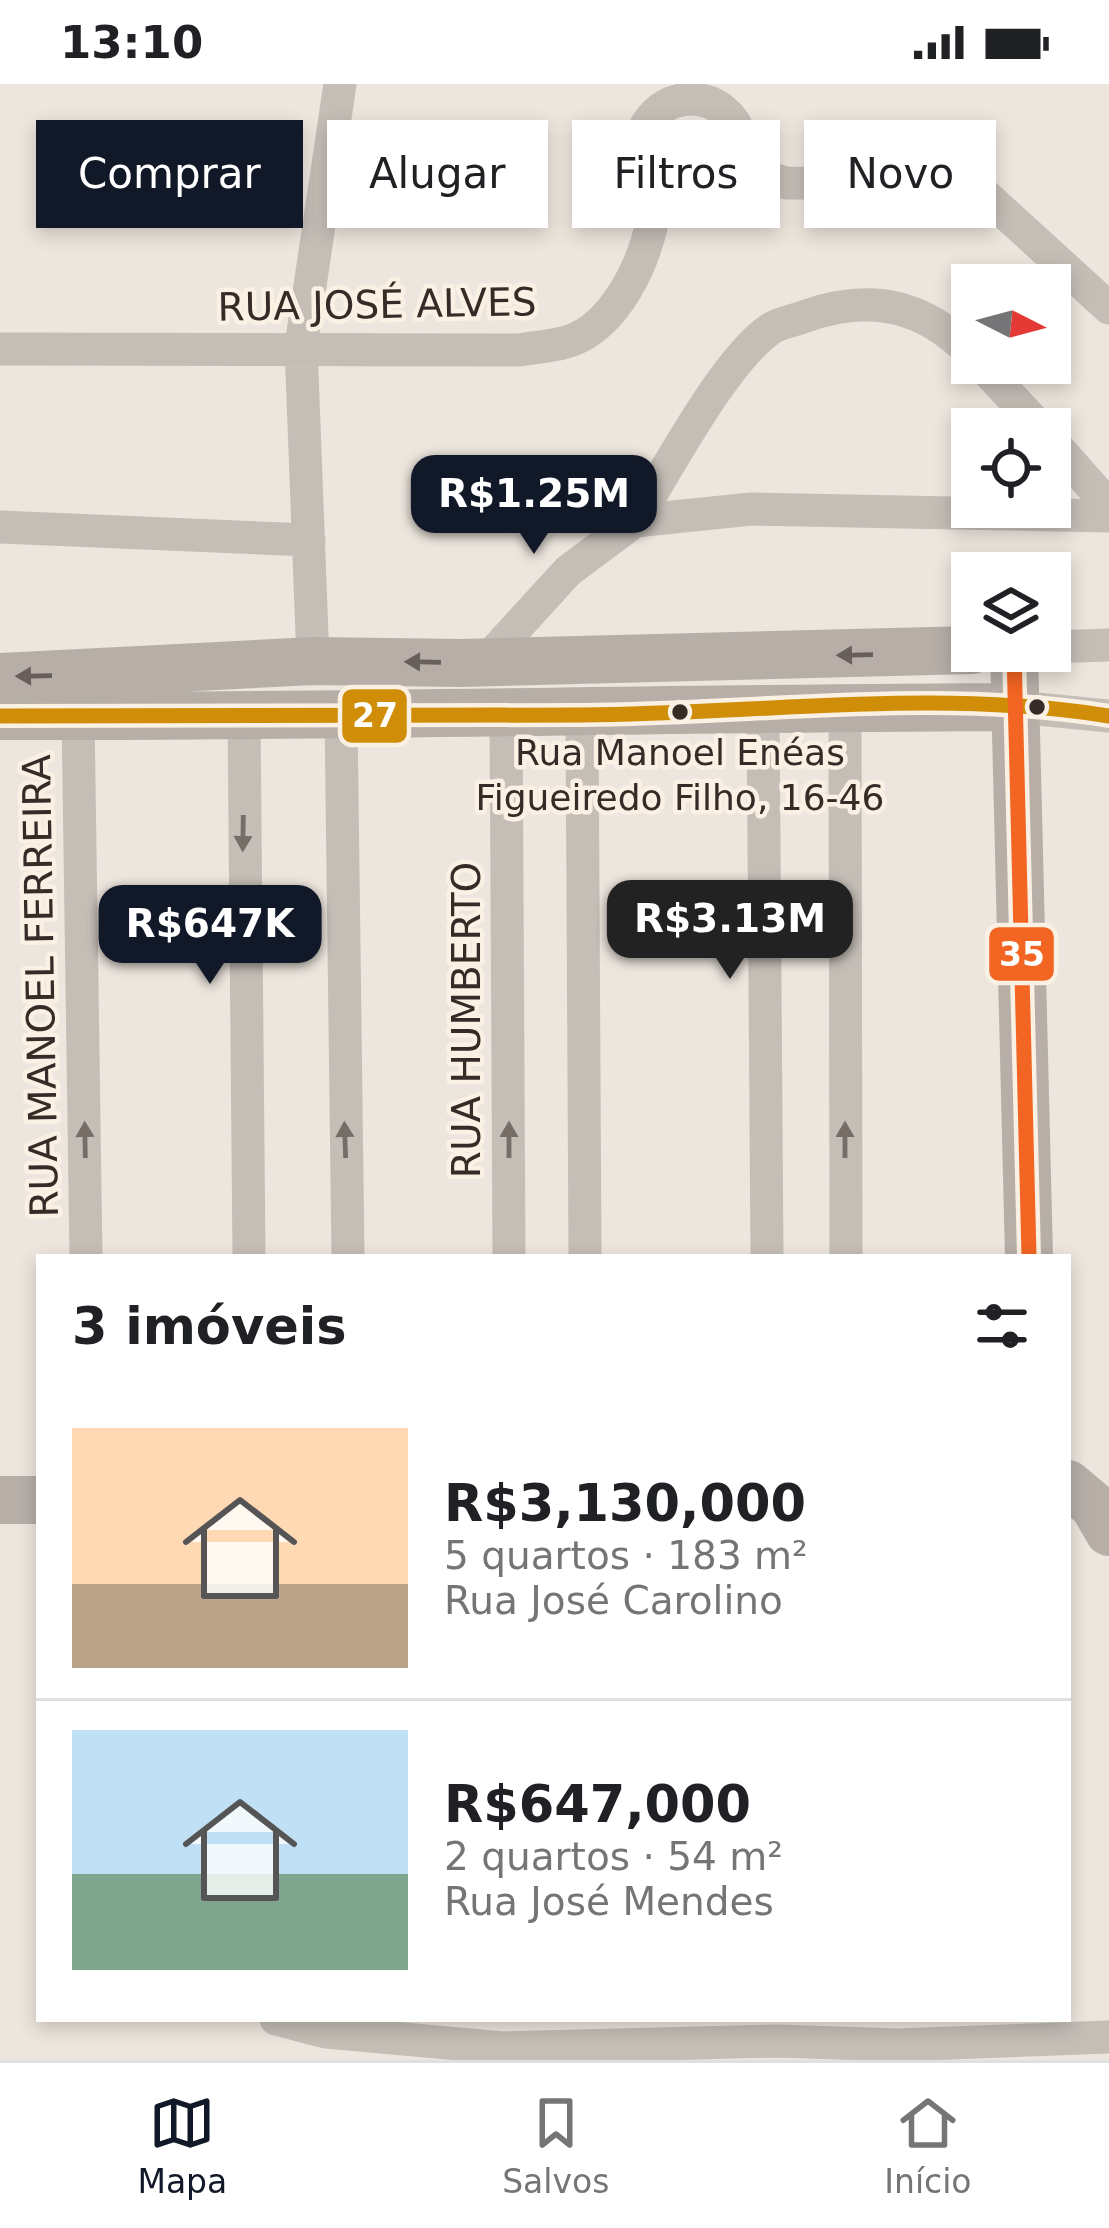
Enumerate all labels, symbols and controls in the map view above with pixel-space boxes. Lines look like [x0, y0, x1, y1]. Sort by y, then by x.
text: 13:10 [60, 16, 203, 69]
chip: Comprar [36, 120, 303, 228]
chip: Alugar [327, 120, 548, 228]
chip: Filtros [572, 120, 780, 228]
chip: Novo [804, 120, 996, 228]
north arrow [951, 264, 1071, 384]
map controls [951, 264, 1071, 672]
street label: RUA JOSÉ ALVES [217, 278, 537, 330]
button: locate [951, 408, 1071, 528]
pin: R$1.25M [423, 455, 645, 557]
text: R$1.25M [438, 471, 630, 516]
button: layers [951, 552, 1071, 672]
one-way arrow [835, 646, 873, 665]
one-way arrow [403, 653, 441, 672]
one-way arrow [14, 667, 52, 686]
line badge: 27 [340, 687, 409, 745]
text: 27 [352, 696, 398, 735]
unlabelled marker [1026, 696, 1048, 718]
marker: Rua Manoel Enéas Figueiredo Filho, 16-46 [669, 701, 691, 723]
place label: Rua Manoel Enéas Figueiredo Filho, 16-46 [476, 732, 884, 818]
street label: RUA MANOEL FERREIRA [14, 754, 67, 1218]
one-way arrow [233, 815, 253, 853]
street label: RUA HUMBERTO [444, 862, 489, 1178]
pin: R$3.13M [619, 880, 841, 982]
pin: R$647K [112, 885, 308, 987]
text: R$3.13M [634, 896, 826, 941]
text: R$647K [126, 901, 294, 946]
line badge: 35 [987, 925, 1056, 983]
text: 35 [999, 935, 1045, 974]
one-way arrow [75, 1120, 94, 1158]
one-way arrow [335, 1120, 354, 1158]
one-way arrow [499, 1120, 519, 1158]
one-way arrow [835, 1120, 855, 1158]
icon: filters [969, 1293, 1035, 1359]
text: 3 imóveis [72, 1297, 347, 1356]
text: R$3,130,000 [444, 1474, 806, 1533]
icon: home [168, 1476, 312, 1620]
text: 5 quartos · 183 m² [444, 1533, 808, 1578]
text: Rua José Carolino [444, 1578, 783, 1623]
text: R$647,000 [444, 1775, 751, 1834]
icon: home [168, 1778, 312, 1922]
text: 2 quartos · 54 m² [444, 1834, 783, 1879]
text: Rua José Mendes [444, 1879, 774, 1924]
tab: Mapa [137, 2090, 227, 2201]
tab: Salvos [502, 2090, 609, 2201]
tab: Início [884, 2090, 972, 2201]

